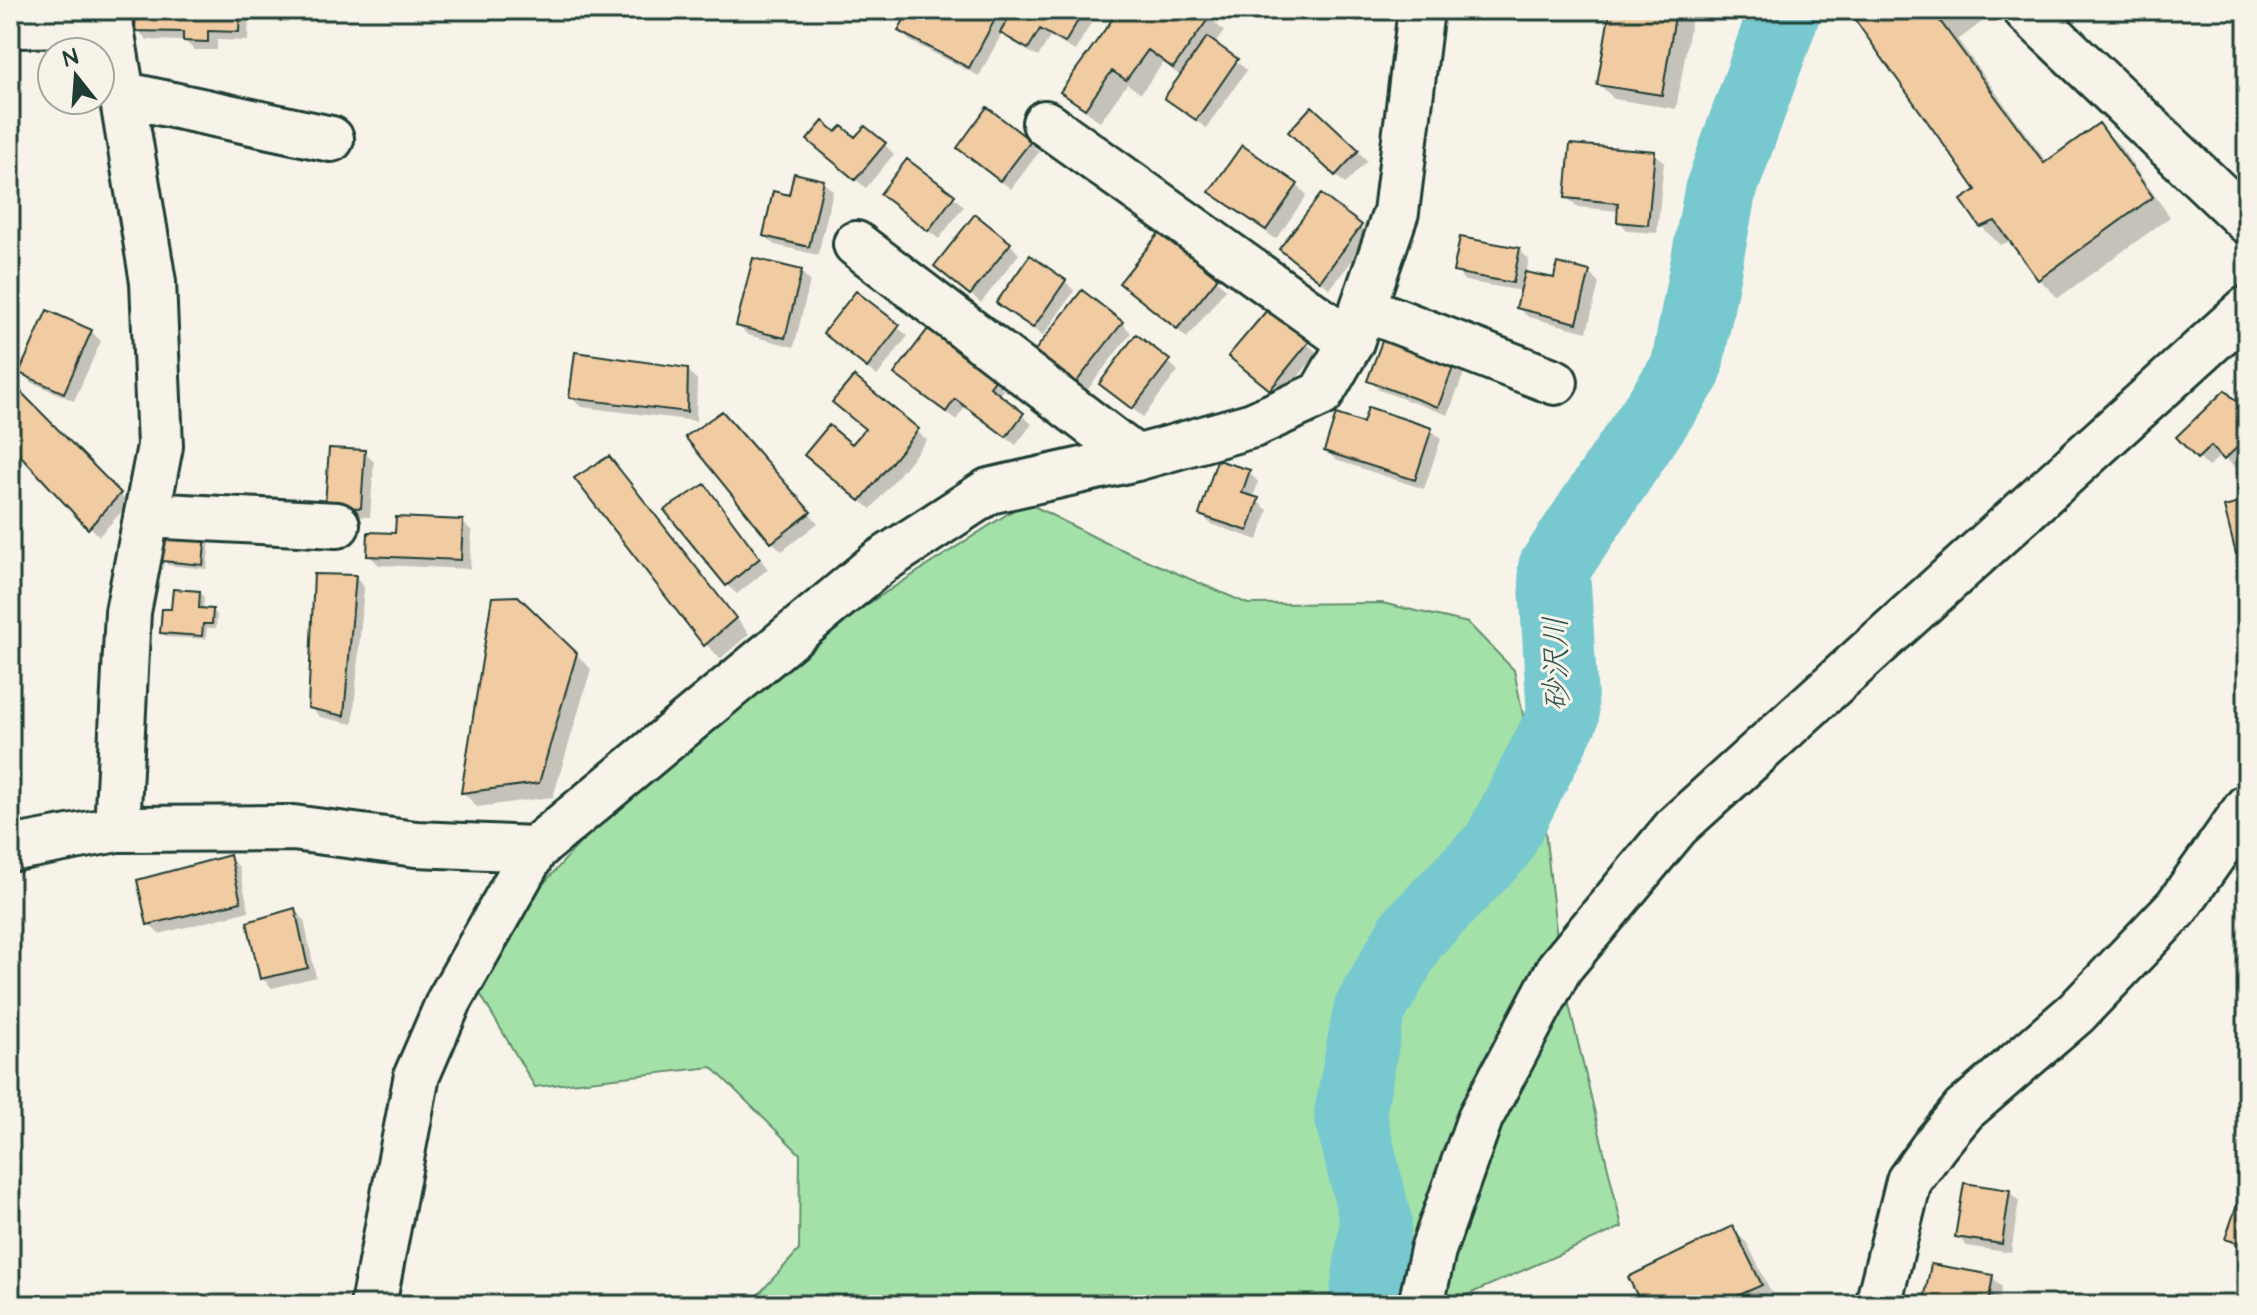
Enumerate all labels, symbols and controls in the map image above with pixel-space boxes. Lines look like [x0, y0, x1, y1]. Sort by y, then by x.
north arrow [36, 36, 116, 116]
text: N [59, 41, 82, 75]
water label: 砂沢川 [1534, 616, 1580, 712]

